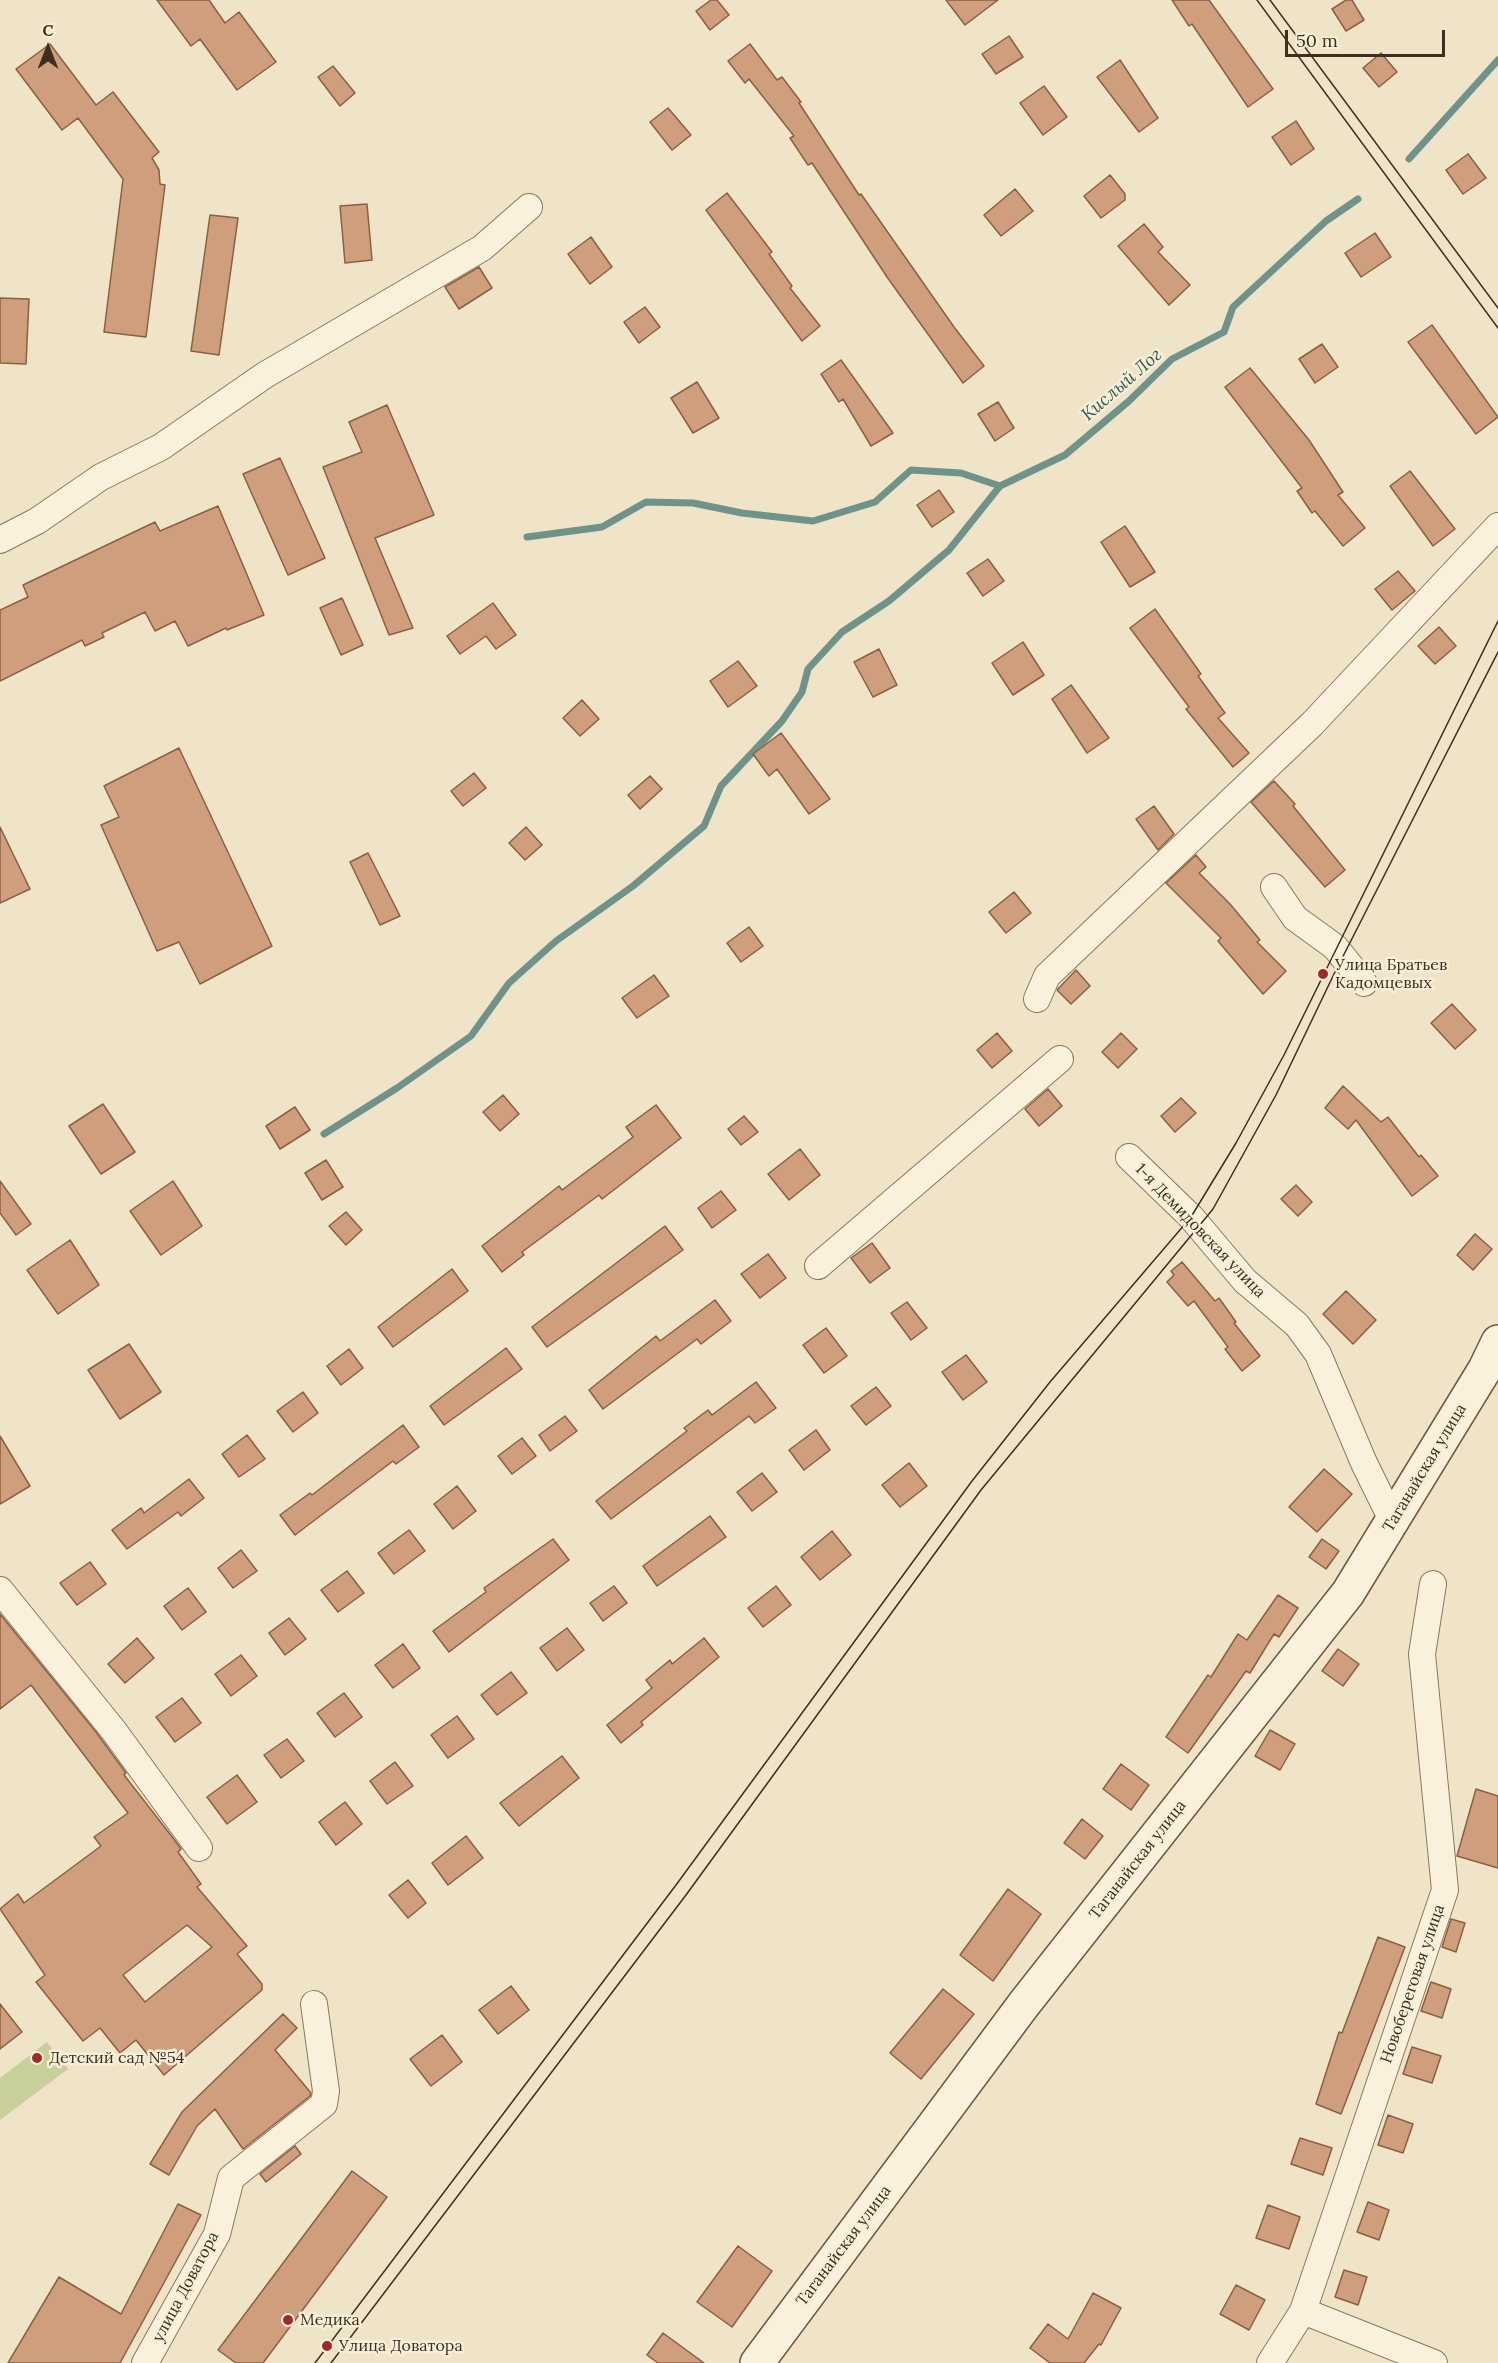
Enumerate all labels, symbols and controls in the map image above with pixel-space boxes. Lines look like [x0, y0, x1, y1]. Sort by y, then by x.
north arrow [18, 18, 78, 78]
scale bar [1288, 18, 1448, 56]
text: С [42, 20, 54, 40]
text: 50 m [1296, 29, 1338, 52]
water label: Кислый Лог [1078, 344, 1166, 426]
place label: Улица Братьев Кадомцевых [1335, 955, 1447, 993]
marker: Улица Братьев Кадомцевых [1316, 967, 1330, 981]
street label: 1-я Демидовская улица [1131, 1160, 1269, 1302]
street label: Таганайская улица [1379, 1401, 1471, 1535]
street label: Таганайская улица [1086, 1797, 1190, 1923]
street label: Новобереговая улица [1377, 1902, 1449, 2066]
place label: Детский сад №54 [49, 2048, 184, 2068]
marker: Детский сад №54 [30, 2051, 44, 2065]
street label: Таганайская улица [792, 2182, 896, 2310]
street label: улица Доватора [149, 2228, 223, 2346]
place label: Медика [300, 2310, 360, 2330]
marker: Медика [281, 2313, 295, 2327]
place label: Улица Доватора [339, 2336, 463, 2356]
marker: Улица Доватора [320, 2339, 334, 2353]

